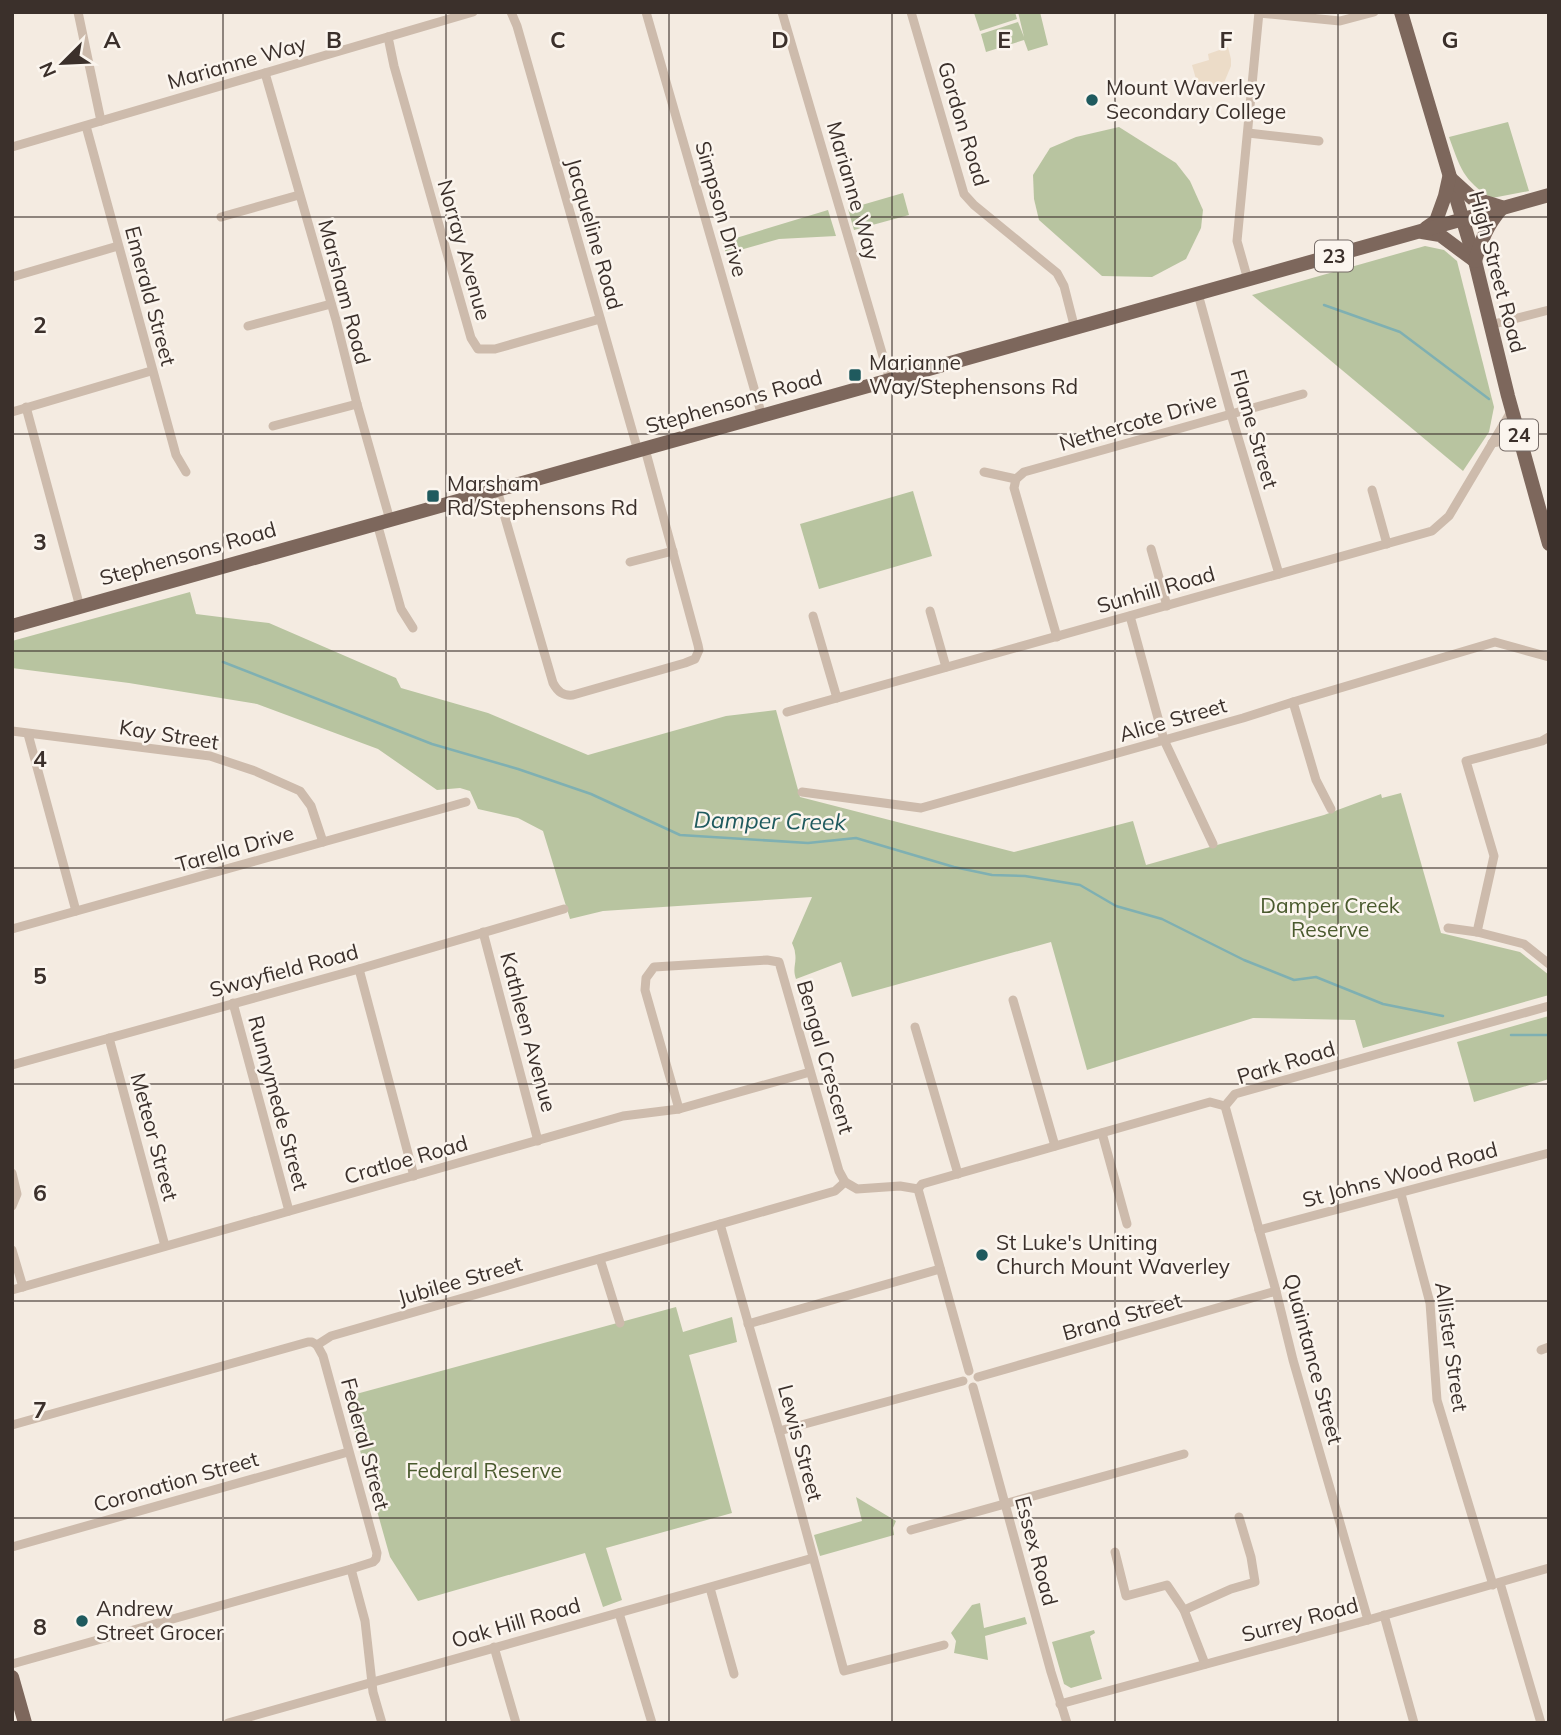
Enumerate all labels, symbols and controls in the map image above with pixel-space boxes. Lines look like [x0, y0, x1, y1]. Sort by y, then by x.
text: A [103, 25, 121, 54]
text: B [326, 25, 342, 54]
text: C [550, 25, 566, 54]
text: D [771, 25, 789, 54]
text: E [997, 25, 1011, 54]
text: F [1219, 25, 1233, 54]
text: G [1441, 25, 1459, 54]
north arrow [28, 28, 98, 98]
street label: Marianne Way [164, 30, 309, 94]
text: N [34, 58, 61, 81]
street label: Gordon Road [933, 58, 995, 189]
place label: Mount Waverley Secondary College [1106, 74, 1286, 124]
marker: Mount Waverley Secondary College [1084, 92, 1100, 108]
street label: Marianne Way [822, 118, 886, 263]
street label: Simpson Drive [690, 138, 754, 280]
street label: Jacqueline Road [561, 155, 629, 313]
street label: Norray Avenue [432, 176, 497, 323]
street label: High Street Road [1464, 188, 1532, 356]
street label: Marsham Road [313, 216, 377, 367]
street label: Emerald Street [120, 223, 182, 368]
road number: 23 [1315, 240, 1353, 272]
text: 2 [33, 310, 47, 339]
place label: Marianne Way/Stephensons Rd [869, 349, 1078, 399]
street label: Stephensons Road [642, 363, 825, 439]
street label: Flame Street [1226, 366, 1284, 491]
marker: Marianne Way/Stephensons Rd [847, 367, 863, 383]
street label: Nethercote Drive [1056, 386, 1219, 456]
road number: 24 [1500, 420, 1538, 450]
place label: Marsham Rd/Stephensons Rd [447, 470, 638, 520]
marker: Marsham Rd/Stephensons Rd [425, 488, 441, 504]
street label: Stephensons Road [96, 515, 279, 591]
text: 3 [33, 527, 47, 556]
street label: Sunhill Road [1094, 560, 1218, 618]
street label: Alice Street [1116, 691, 1229, 747]
street label: Kay Street [117, 713, 221, 755]
text: 4 [33, 744, 47, 773]
water label: Damper Creek [693, 805, 848, 836]
street label: Tarella Drive [173, 819, 297, 877]
park label: Damper Creek Reserve [1260, 892, 1400, 942]
street label: Swayfield Road [207, 938, 361, 1002]
street label: Kathleen Avenue [495, 949, 563, 1114]
text: 5 [33, 961, 47, 990]
street label: Bengal Crescent [792, 977, 860, 1137]
street label: Runnymede Street [243, 1013, 315, 1193]
street label: Park Road [1234, 1035, 1338, 1089]
street label: Meteor Street [125, 1070, 185, 1204]
street label: Cratloe Road [341, 1129, 470, 1189]
street label: St Johns Wood Road [1299, 1135, 1500, 1213]
text: 6 [33, 1178, 47, 1207]
place label: St Luke's Uniting Church Mount Waverley [996, 1229, 1230, 1279]
marker: St Luke's Uniting Church Mount Waverley [974, 1247, 990, 1263]
street label: Jubilee Street [395, 1250, 525, 1310]
street label: Quaintance Street [1279, 1271, 1349, 1447]
street label: Allister Street [1430, 1280, 1474, 1413]
street label: Brand Street [1059, 1287, 1184, 1345]
street label: Federal Street [336, 1375, 396, 1513]
street label: Lewis Street [773, 1381, 829, 1504]
text: 7 [33, 1395, 47, 1424]
street label: Coronation Street [90, 1445, 261, 1517]
park label: Federal Reserve [406, 1457, 562, 1483]
street label: Essex Road [1010, 1493, 1064, 1608]
street label: Oak Hill Road [448, 1591, 583, 1653]
street label: Surrey Road [1239, 1591, 1361, 1647]
place label: Andrew Street Grocer [96, 1595, 224, 1645]
text: 8 [33, 1612, 47, 1641]
marker: Andrew Street Grocer [74, 1613, 90, 1629]

